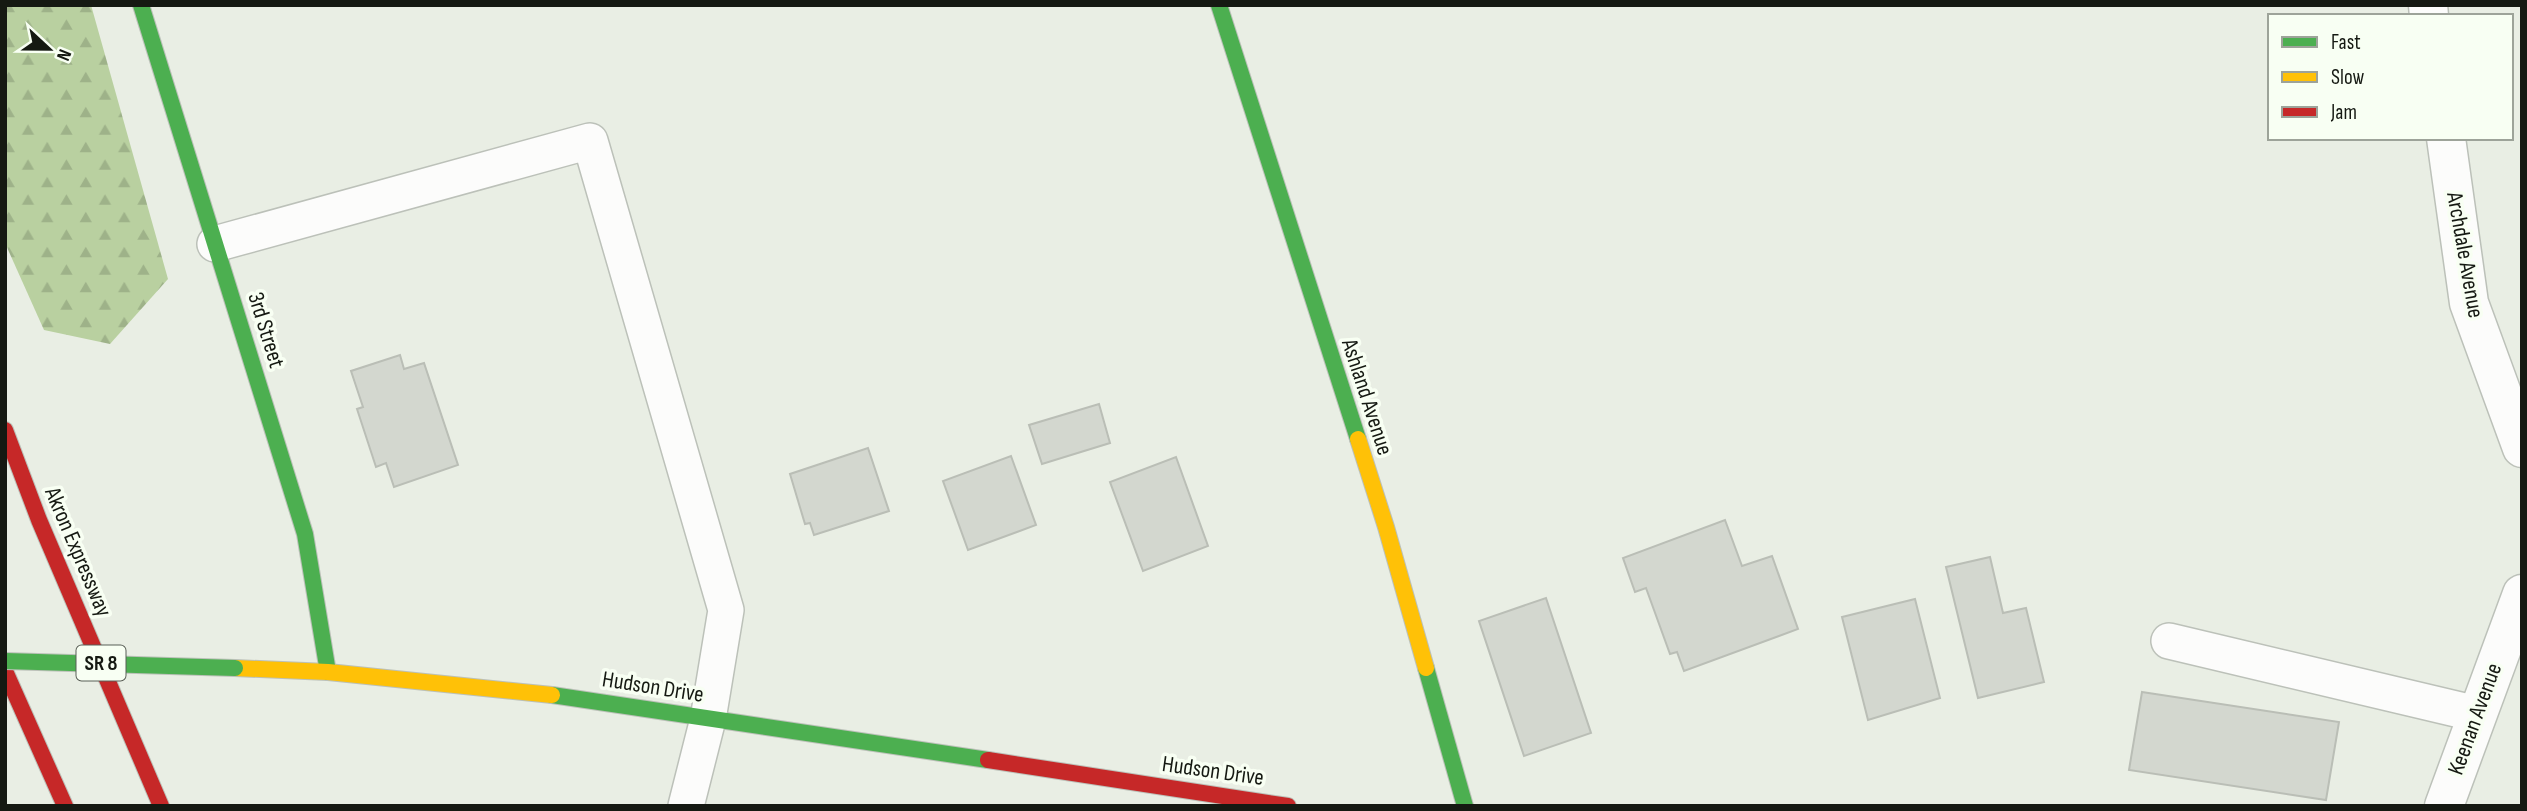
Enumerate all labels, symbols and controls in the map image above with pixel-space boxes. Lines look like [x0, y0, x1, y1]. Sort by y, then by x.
north arrow [14, 14, 84, 84]
legend [2268, 14, 2513, 140]
text: Fast [2331, 30, 2361, 55]
text: N [51, 46, 76, 64]
text: Slow [2331, 65, 2365, 90]
text: Jam [2330, 100, 2357, 125]
street label: Archdale Avenue [2440, 189, 2490, 320]
street label: 3rd Street [241, 289, 291, 371]
street label: Ashland Avenue [1335, 334, 1399, 459]
street label: Akron Expressway [38, 482, 118, 621]
road number: SR 8 [76, 646, 126, 680]
street label: Keenan Avenue [2442, 659, 2508, 779]
street label: Hudson Drive [600, 665, 706, 709]
street label: Hudson Drive [1160, 750, 1266, 792]

